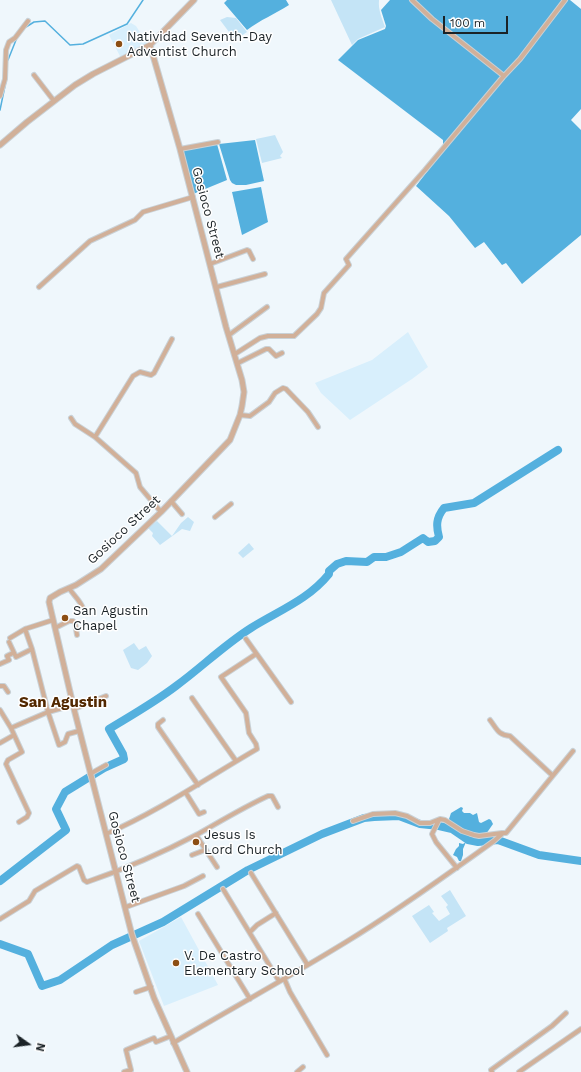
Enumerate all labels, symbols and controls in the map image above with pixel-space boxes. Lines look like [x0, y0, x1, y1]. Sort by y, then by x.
scale bar [445, 8, 510, 34]
text: 100 m [450, 16, 485, 30]
place label: Natividad Seventh-Day Adventist Church [127, 29, 272, 60]
marker: Natividad Seventh-Day Adventist Church [114, 39, 124, 49]
street label: Gosioco Street [188, 166, 228, 260]
street label: Gosioco Street [84, 492, 164, 568]
place label: San Agustin Chapel [73, 603, 148, 634]
marker: San Agustin Chapel [60, 613, 70, 623]
district label: San Agustin [19, 694, 107, 712]
street label: Gosioco Street [104, 810, 144, 904]
place label: Jesus Is Lord Church [204, 827, 282, 858]
marker: Jesus Is Lord Church [191, 837, 201, 847]
place label: V. De Castro Elementary School [184, 948, 304, 979]
marker: V. De Castro Elementary School [171, 958, 181, 968]
north arrow [8, 1024, 48, 1064]
text: N [33, 1041, 47, 1053]

